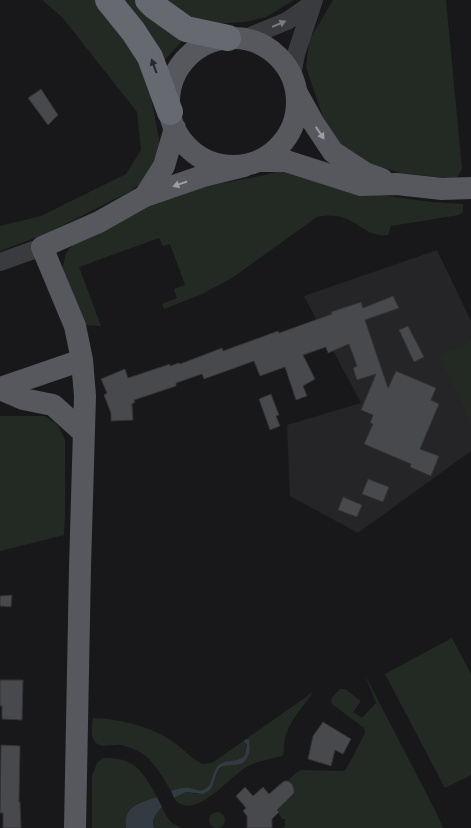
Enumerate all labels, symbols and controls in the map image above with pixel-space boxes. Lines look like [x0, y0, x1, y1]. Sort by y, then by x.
one-way arrow [272, 19, 286, 27]
one-way arrow [150, 58, 158, 73]
one-way arrow [315, 127, 325, 140]
one-way arrow [172, 180, 187, 188]

